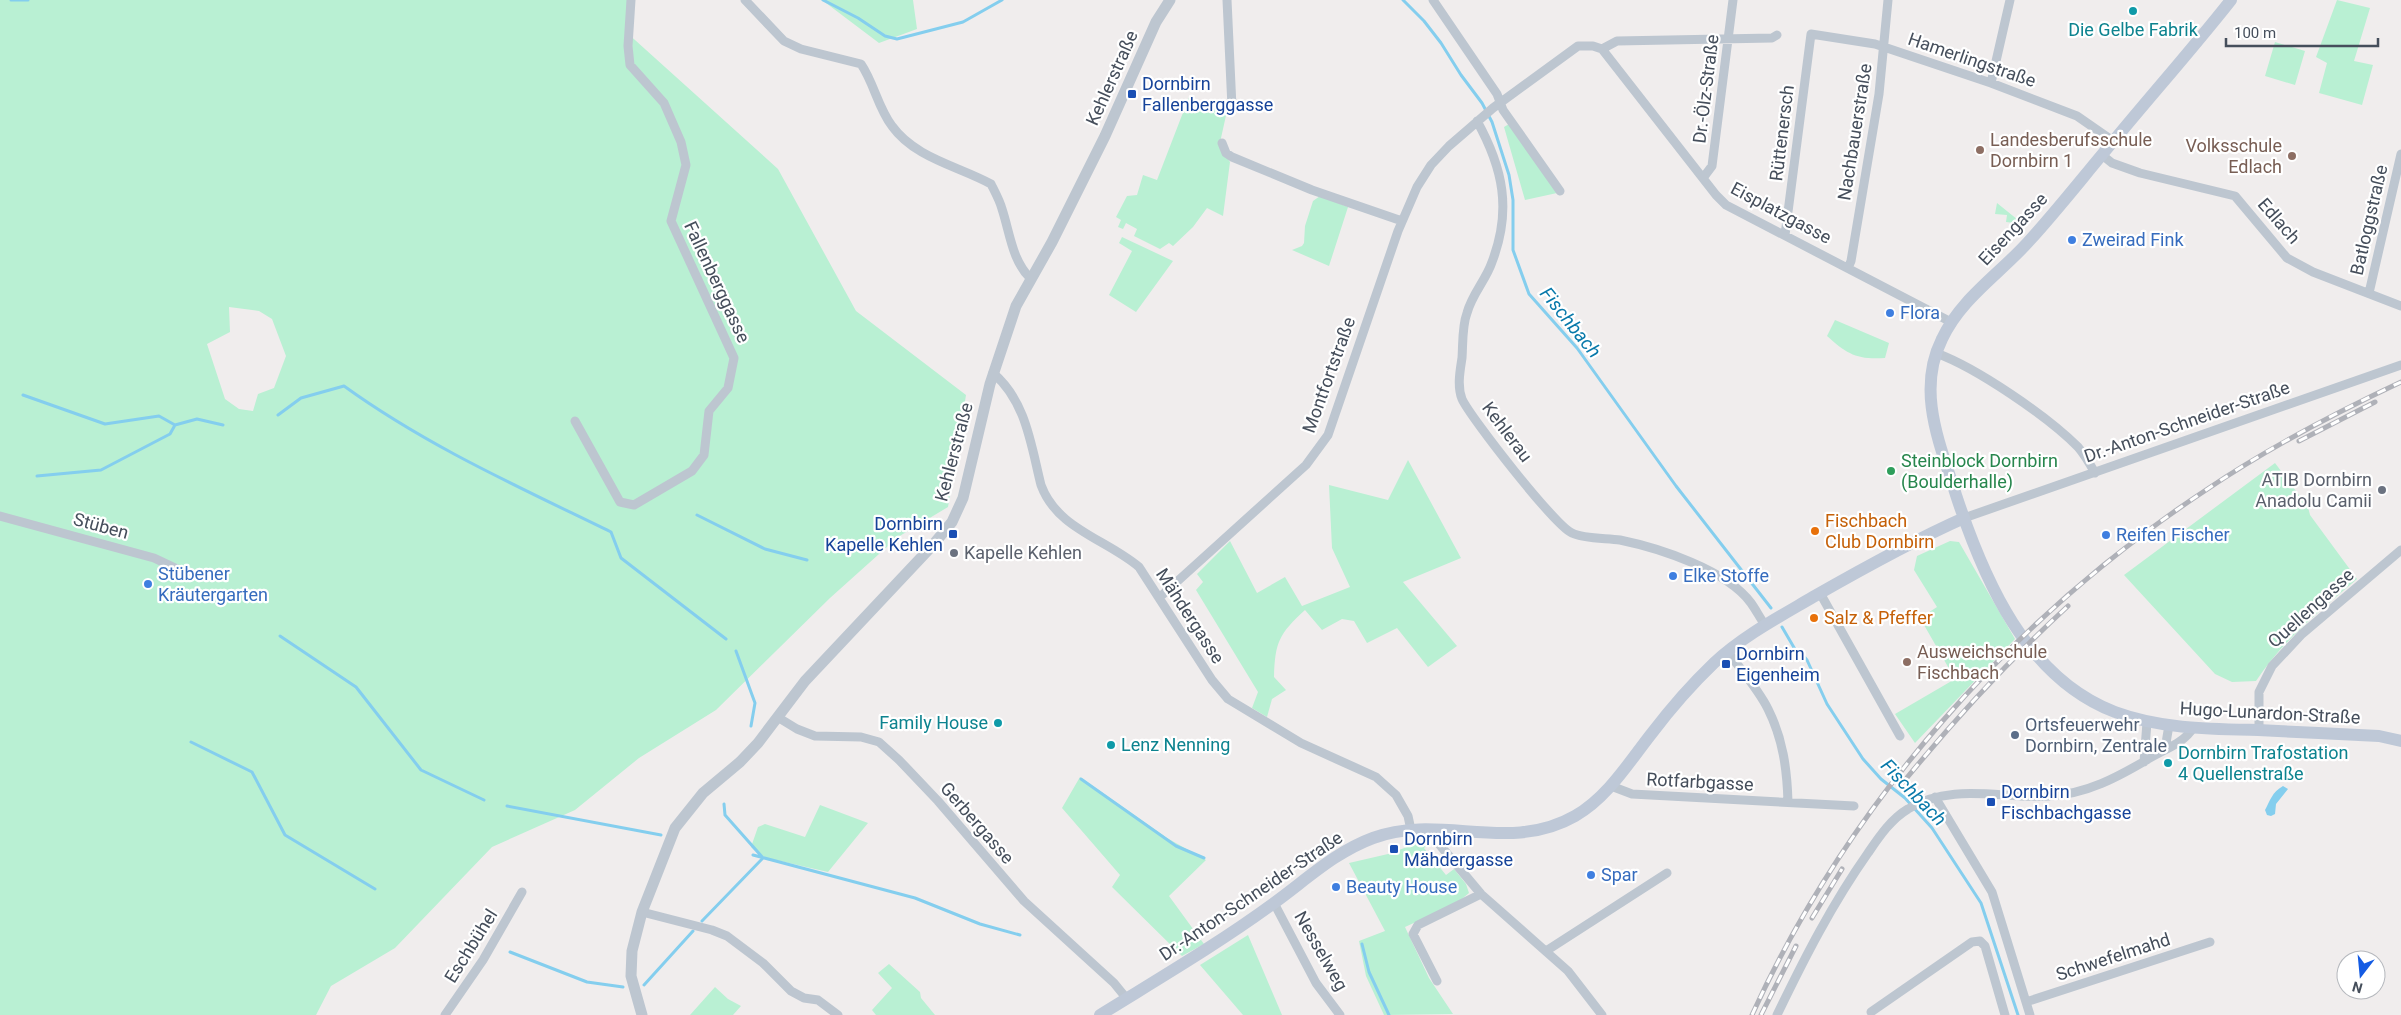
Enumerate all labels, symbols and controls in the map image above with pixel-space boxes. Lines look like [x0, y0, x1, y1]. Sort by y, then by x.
marker: Die Gelbe Fabrik [2127, 5, 2139, 17]
scale bar [2226, 15, 2378, 47]
place label: Die Gelbe Fabrik [2068, 19, 2199, 40]
text: 100 m [2234, 24, 2276, 42]
street label: Kehlerstraße [1081, 27, 1142, 128]
street label: Hamerlingstraße [1905, 28, 2039, 91]
street label: Dr.-Ölz-Straße [1688, 33, 1723, 145]
street label: Nachbauerstraße [1833, 62, 1876, 202]
place label: Dornbirn Fallenberggasse [1142, 73, 1273, 115]
street label: Rüttenersch [1765, 84, 1798, 182]
marker: Dornbirn Fallenberggasse [1126, 88, 1138, 100]
place label: Landesberufsschule Dornbirn 1 [1990, 129, 2152, 171]
place label: Volksschule Edlach [2185, 135, 2282, 177]
marker: Landesberufsschule Dornbirn 1 [1974, 144, 1986, 156]
marker: Volksschule Edlach [2286, 150, 2298, 162]
street label: Batloggstraße [2346, 163, 2391, 277]
street label: Eisplatzgasse [1727, 177, 1835, 248]
street label: Eisengasse [1974, 188, 2051, 269]
street label: Edlach [2254, 194, 2305, 248]
street label: Fallenberggasse [680, 218, 755, 346]
place label: Zweirad Fink [2082, 229, 2184, 250]
marker: Zweirad Fink [2066, 234, 2078, 246]
water label: Fischbach [1535, 282, 1606, 362]
place label: Flora [1900, 302, 1940, 323]
marker: Flora [1884, 307, 1896, 319]
street label: Montfortstraße [1298, 314, 1359, 436]
street label: Dr.-Anton-Schneider-Straße [2081, 376, 2292, 467]
street label: Kehlerau [1478, 397, 1537, 466]
street label: Kehlerstraße [930, 400, 977, 504]
place label: Steinblock Dornbirn (Boulderhalle) [1901, 450, 2058, 493]
marker: Steinblock Dornbirn (Boulderhalle) [1885, 465, 1897, 477]
place label: ATIB Dornbirn Anadolu Camii [2255, 469, 2372, 511]
marker: ATIB Dornbirn Anadolu Camii [2376, 484, 2388, 496]
street label: Stüben [71, 508, 131, 543]
place label: Fischbach Club Dornbirn [1825, 510, 1934, 552]
place label: Dornbirn Kapelle Kehlen [825, 513, 943, 555]
place label: Reifen Fischer [2116, 524, 2230, 545]
marker: Fischbach Club Dornbirn [1809, 525, 1821, 537]
marker: Dornbirn Kapelle Kehlen [947, 528, 959, 540]
marker: Reifen Fischer [2100, 529, 2112, 541]
place label: Kapelle Kehlen [964, 542, 1082, 563]
marker: Kapelle Kehlen [948, 547, 960, 559]
place label: Stübener Kräutergarten [158, 563, 268, 605]
street label: Mähdergasse [1152, 564, 1229, 667]
street label: Quellengasse [2263, 564, 2358, 652]
place label: Elke Stoffe [1683, 565, 1769, 586]
marker: Elke Stoffe [1667, 570, 1679, 582]
marker: Stübener Kräutergarten [142, 578, 154, 590]
place label: Salz & Pfeffer [1824, 607, 1933, 628]
marker: Salz & Pfeffer [1808, 612, 1820, 624]
place label: Ausweichschule Fischbach [1917, 641, 2047, 683]
place label: Dornbirn Eigenheim [1736, 643, 1820, 685]
marker: Ausweichschule Fischbach [1901, 656, 1913, 668]
marker: Dornbirn Eigenheim [1720, 658, 1732, 670]
street label: Hugo-Lunardon-Straße [2179, 697, 2361, 728]
place label: Family House [879, 712, 988, 733]
place label: Ortsfeuerwehr Dornbirn, Zentrale [2025, 714, 2167, 756]
marker: Family House [992, 717, 1004, 729]
marker: Ortsfeuerwehr Dornbirn, Zentrale [2009, 729, 2021, 741]
place label: Lenz Nenning [1121, 734, 1230, 755]
marker: Lenz Nenning [1105, 739, 1117, 751]
place label: Dornbirn Trafostation 4 Quellenstraße [2178, 742, 2348, 784]
water label: Fischbach [1876, 754, 1951, 831]
marker: Dornbirn Trafostation 4 Quellenstraße [2162, 757, 2174, 769]
street label: Rotfarbgasse [1646, 768, 1754, 795]
street label: Gerbergasse [936, 777, 1019, 868]
place label: Dornbirn Fischbachgasse [2001, 781, 2131, 823]
marker: Dornbirn Fischbachgasse [1985, 796, 1997, 808]
street label: Dr.-Anton-Schneider-Straße [1155, 826, 1346, 965]
place label: Dornbirn Mähdergasse [1404, 828, 1513, 870]
marker: Dornbirn Mähdergasse [1388, 843, 1400, 855]
place label: Spar [1601, 864, 1638, 885]
marker: Spar [1585, 869, 1597, 881]
place label: Beauty House [1346, 876, 1457, 897]
marker: Beauty House [1330, 881, 1342, 893]
street label: Eschbühel [440, 905, 501, 986]
street label: Nesselweg [1290, 907, 1353, 994]
street label: Schwefelmahd [2053, 928, 2173, 985]
north arrow [2336, 950, 2386, 1000]
text: N [2350, 978, 2364, 997]

